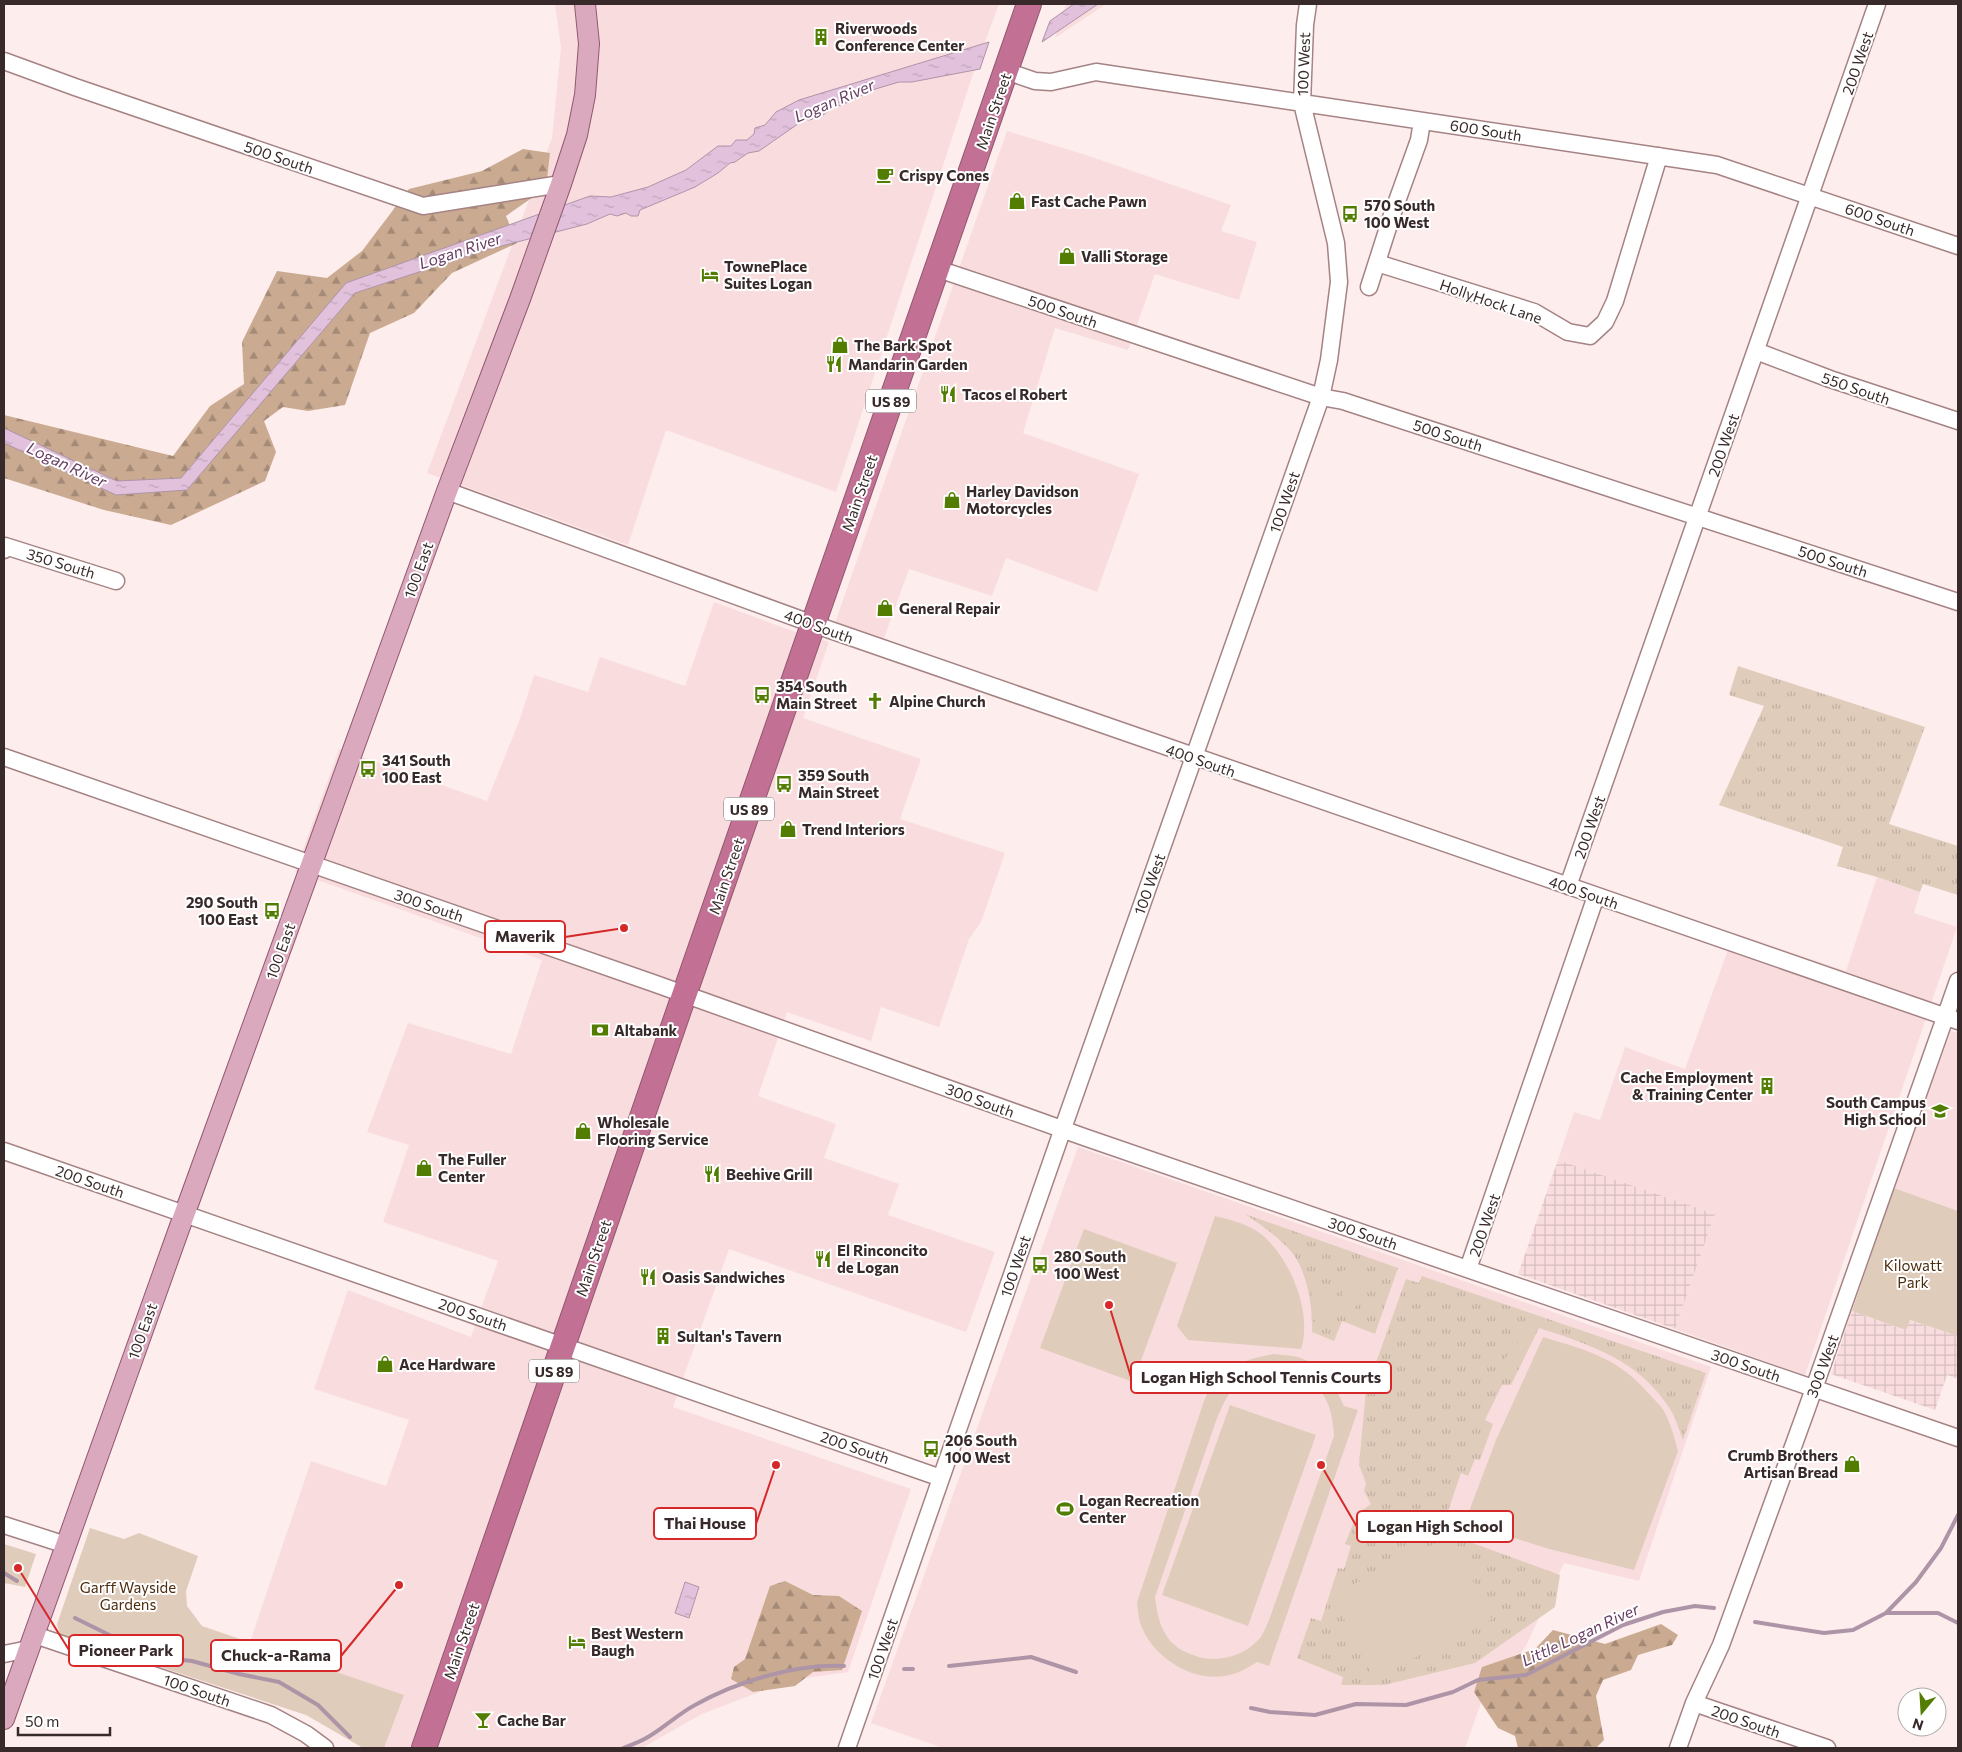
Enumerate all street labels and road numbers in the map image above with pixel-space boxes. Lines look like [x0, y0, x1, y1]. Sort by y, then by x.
street label: 200 West [1838, 29, 1876, 97]
street label: 100 West [1293, 32, 1313, 96]
street label: Main Street [972, 70, 1014, 152]
street label: 600 South [1449, 115, 1523, 145]
street label: 500 South [242, 137, 316, 177]
street label: 600 South [1843, 199, 1917, 239]
street label: HollyHock Lane [1437, 275, 1545, 327]
street label: 500 South [1026, 291, 1100, 331]
street label: 550 South [1820, 368, 1892, 408]
road number: US 89 [866, 390, 916, 412]
street label: 200 West [1704, 411, 1742, 479]
street label: 500 South [1411, 415, 1485, 455]
street label: Main Street [838, 452, 880, 534]
street label: 100 West [1265, 469, 1303, 535]
street label: 100 East [400, 539, 436, 601]
street label: 500 South [1796, 541, 1870, 581]
street label: 350 South [25, 544, 97, 582]
street label: 400 South [782, 605, 856, 647]
street label: 400 South [1164, 740, 1238, 780]
street label: 200 West [1570, 793, 1608, 861]
road number: US 89 [724, 798, 774, 821]
street label: Main Street [705, 835, 747, 917]
street label: 100 West [1130, 851, 1168, 917]
street label: 400 South [1547, 872, 1621, 912]
street label: 300 South [392, 885, 466, 925]
street label: 100 East [262, 920, 298, 982]
street label: 300 South [943, 1079, 1017, 1121]
street label: 200 South [53, 1161, 127, 1201]
street label: 200 West [1465, 1191, 1503, 1259]
street label: 300 South [1326, 1213, 1400, 1253]
street label: Main Street [572, 1217, 614, 1299]
street label: 100 West [996, 1233, 1034, 1299]
street label: 200 South [436, 1294, 510, 1334]
street label: 100 East [124, 1300, 160, 1362]
street label: 300 West [1802, 1332, 1842, 1400]
street label: 300 South [1709, 1345, 1783, 1385]
road number: US 89 [529, 1360, 579, 1382]
street label: 200 South [818, 1427, 892, 1467]
street label: Main Street [440, 1600, 482, 1682]
street label: 100 West [863, 1616, 901, 1682]
street label: 100 South [161, 1670, 233, 1710]
street label: 200 South [1709, 1701, 1783, 1741]

